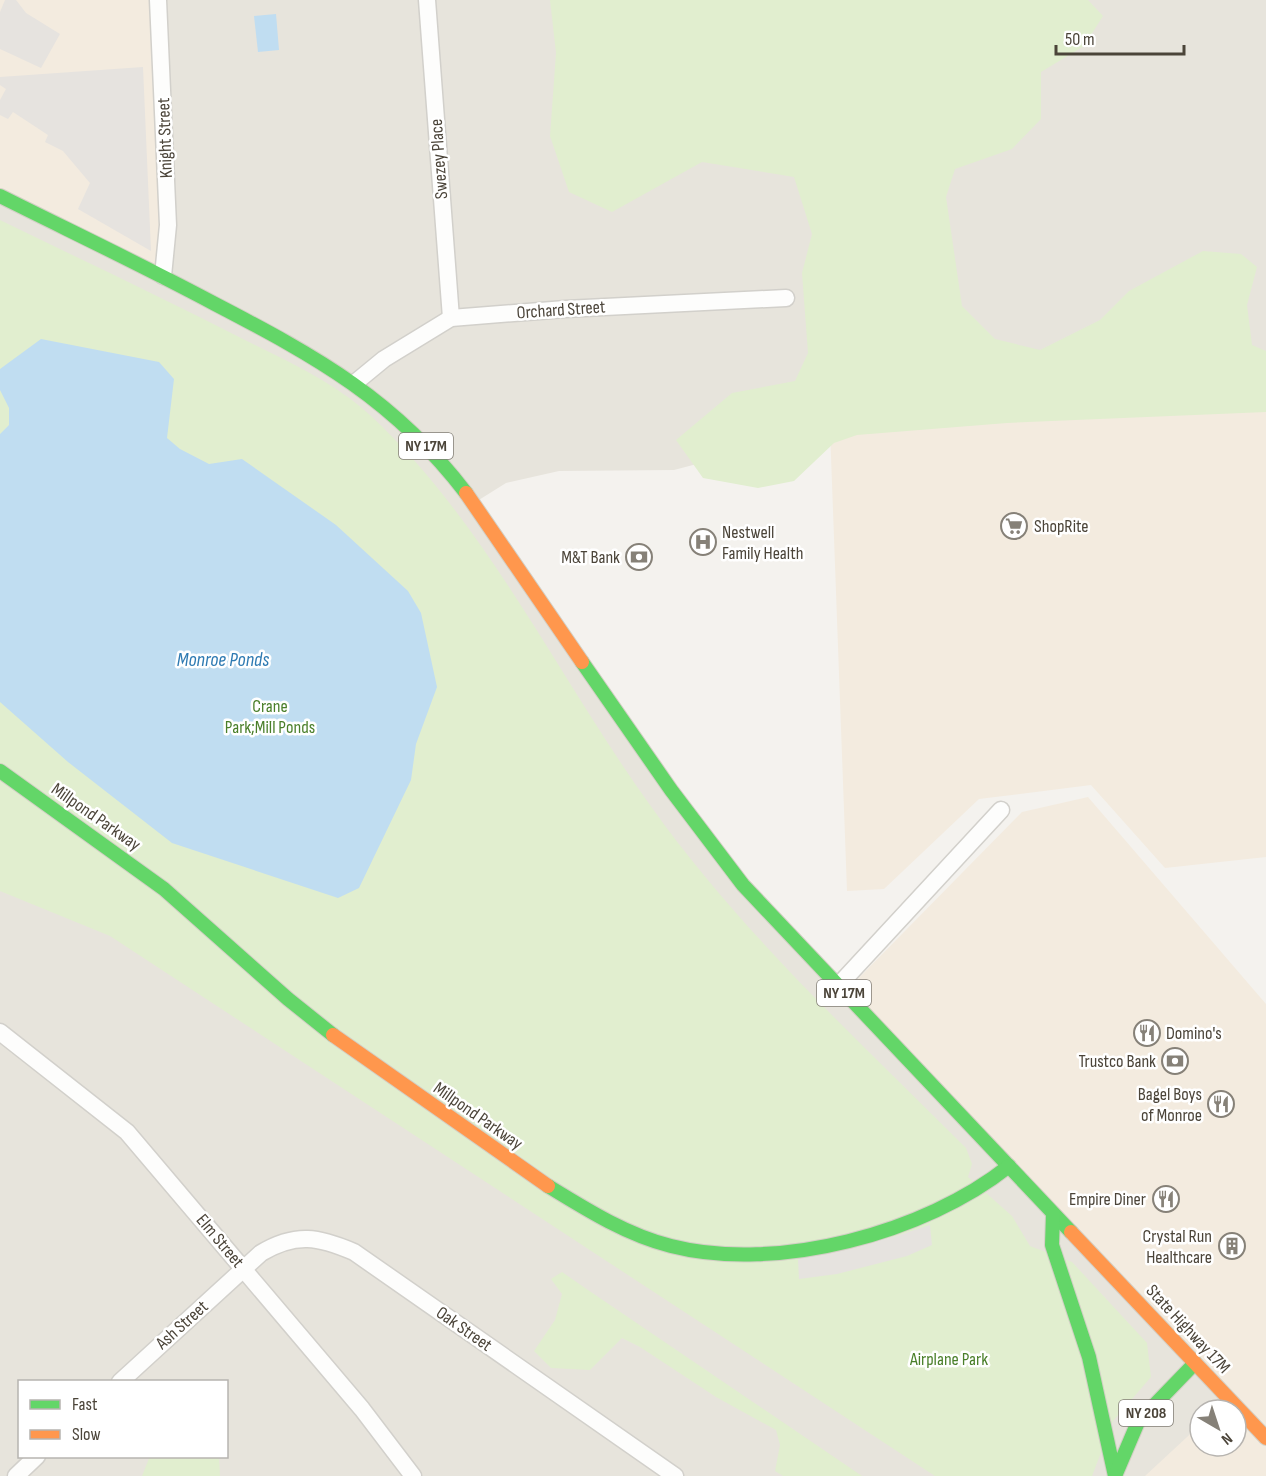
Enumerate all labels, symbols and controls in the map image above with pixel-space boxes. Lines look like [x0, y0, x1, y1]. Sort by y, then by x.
scale bar [1056, 18, 1184, 56]
text: 50 m [1065, 29, 1095, 50]
street label: Knight Street [153, 97, 177, 179]
street label: Swezey Place [426, 118, 452, 200]
street label: Orchard Street [516, 296, 607, 324]
road number: NY 17M [399, 433, 453, 459]
supermarket icon: ShopRite [999, 511, 1029, 541]
place label: ShopRite [1034, 516, 1089, 537]
place label: Nestwell Family Health [722, 522, 803, 564]
hospital icon: Nestwell Family Health [688, 527, 718, 557]
bank icon: M&T Bank [624, 542, 654, 572]
place label: M&T Bank [561, 547, 620, 568]
water label: Monroe Ponds [177, 648, 269, 672]
park label: Crane Park;Mill Ponds [225, 696, 315, 738]
street label: Millpond Parkway [47, 779, 145, 855]
road number: NY 17M [817, 980, 871, 1006]
restaurant icon: Domino's [1132, 1018, 1162, 1048]
place label: Domino's [1166, 1023, 1222, 1044]
bank icon: Trustco Bank [1160, 1046, 1190, 1076]
place label: Trustco Bank [1078, 1051, 1156, 1072]
street label: Millpond Parkway [429, 1078, 527, 1154]
place label: Bagel Boys of Monroe [1138, 1084, 1202, 1126]
restaurant icon: Bagel Boys of Monroe [1206, 1089, 1236, 1119]
restaurant icon: Empire Diner [1151, 1184, 1181, 1214]
place label: Empire Diner [1069, 1189, 1146, 1210]
street label: Elm Street [192, 1210, 249, 1272]
place label: Crystal Run Healthcare [1143, 1226, 1212, 1268]
building icon: Crystal Run Healthcare [1217, 1231, 1247, 1261]
street label: State Highway 17M [1142, 1280, 1234, 1378]
street label: Ash Street [151, 1296, 213, 1354]
street label: Oak Street [432, 1302, 496, 1356]
park label: Airplane Park [909, 1349, 988, 1370]
legend [18, 1380, 228, 1458]
text: Fast [72, 1394, 98, 1415]
north arrow [1188, 1398, 1248, 1458]
road number: NY 208 [1119, 1400, 1173, 1426]
text: Slow [72, 1424, 101, 1445]
text: N [1217, 1428, 1236, 1449]

